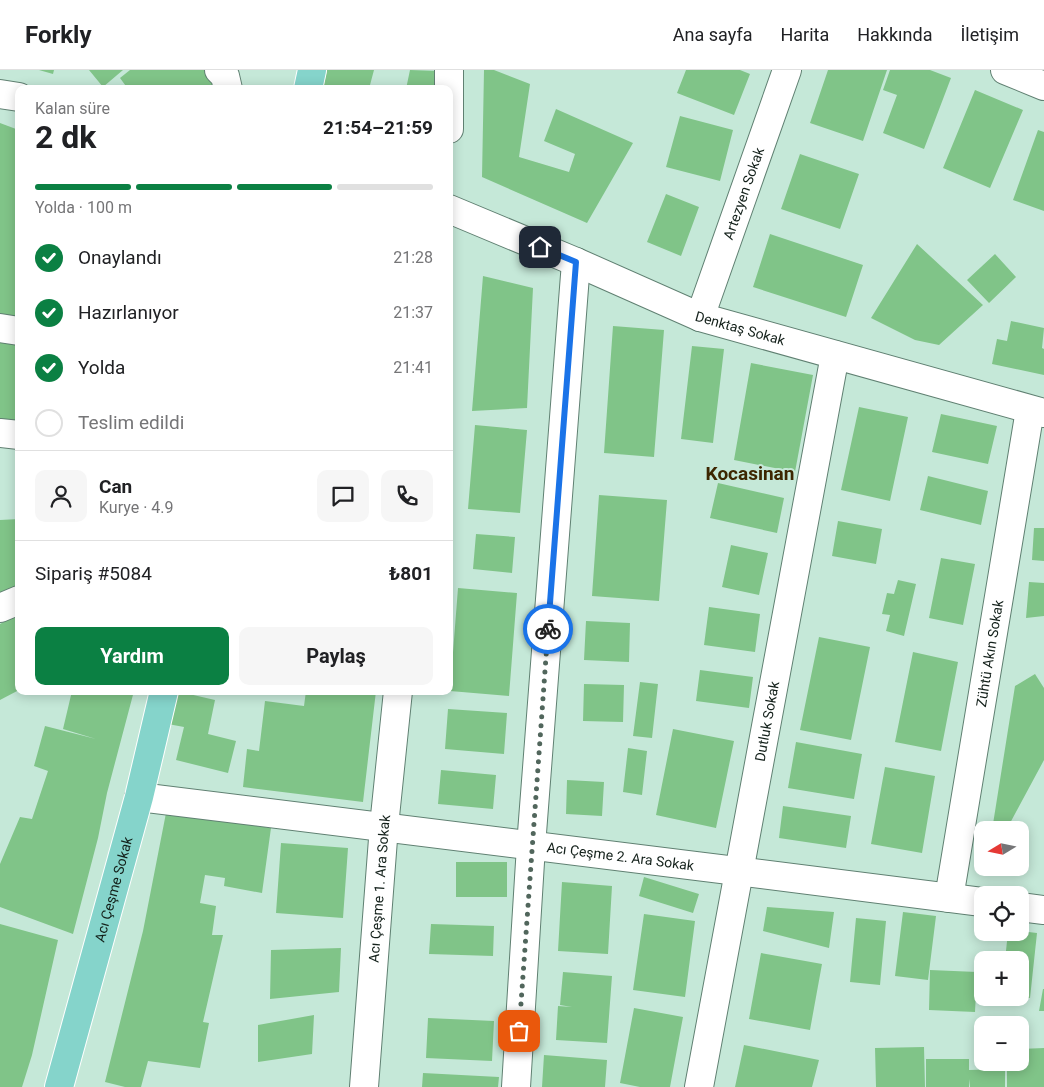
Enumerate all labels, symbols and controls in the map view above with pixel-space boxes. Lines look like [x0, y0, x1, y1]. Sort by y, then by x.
text: Forkly [25, 21, 92, 49]
text: Ana sayfa [673, 24, 752, 45]
text: Harita [780, 24, 829, 45]
text: Hakkında [857, 24, 932, 45]
text: İletişim [960, 24, 1019, 45]
text: Kalan süre [35, 99, 110, 118]
text: 21:54–21:59 [323, 116, 433, 139]
text: 2 dk [35, 118, 96, 156]
street label: Artezyen Sokak [720, 144, 767, 242]
text: Yolda · 100 m [35, 198, 132, 217]
pin [519, 226, 561, 268]
icon: home [526, 233, 554, 261]
icon: check [35, 244, 63, 272]
text: Onaylandı [78, 246, 162, 269]
text: 21:28 [393, 248, 433, 267]
icon: check [35, 299, 63, 327]
text: Hazırlanıyor [78, 301, 179, 324]
text: 21:37 [393, 303, 433, 322]
street label: Denktaş Sokak [693, 308, 788, 349]
icon: check [35, 354, 63, 382]
text: Yolda [78, 356, 125, 379]
text: 21:41 [393, 358, 433, 377]
text: Teslim edildi [78, 411, 184, 434]
district label: Kocasinan [706, 462, 794, 485]
button: person [35, 470, 87, 522]
button: chat [317, 470, 369, 522]
button: phone [381, 470, 433, 522]
text: Can [99, 475, 132, 498]
text: Kurye · 4.9 [99, 498, 174, 517]
text: Sipariş #5084 [35, 562, 152, 585]
text: ₺801 [389, 562, 433, 585]
street label: Zühtü Akın Sokak [973, 598, 1007, 708]
courier [523, 604, 573, 654]
icon: bike [534, 615, 562, 643]
button: Yardım [35, 627, 229, 685]
button: Paylaş [239, 627, 433, 685]
street label: Dutluk Sokak [752, 679, 782, 763]
street label: Acı Çeşme 1. Ara Sokak [366, 813, 393, 963]
north arrow [974, 821, 1029, 876]
map controls [974, 821, 1029, 1071]
street label: Acı Çeşme Sokak [91, 834, 136, 944]
street label: Acı Çeşme 2. Ara Sokak [546, 839, 696, 874]
button: locate [974, 886, 1029, 941]
button: + [974, 951, 1029, 1006]
pin [498, 1010, 540, 1052]
button: − [974, 1016, 1029, 1071]
icon: bag [505, 1017, 533, 1045]

